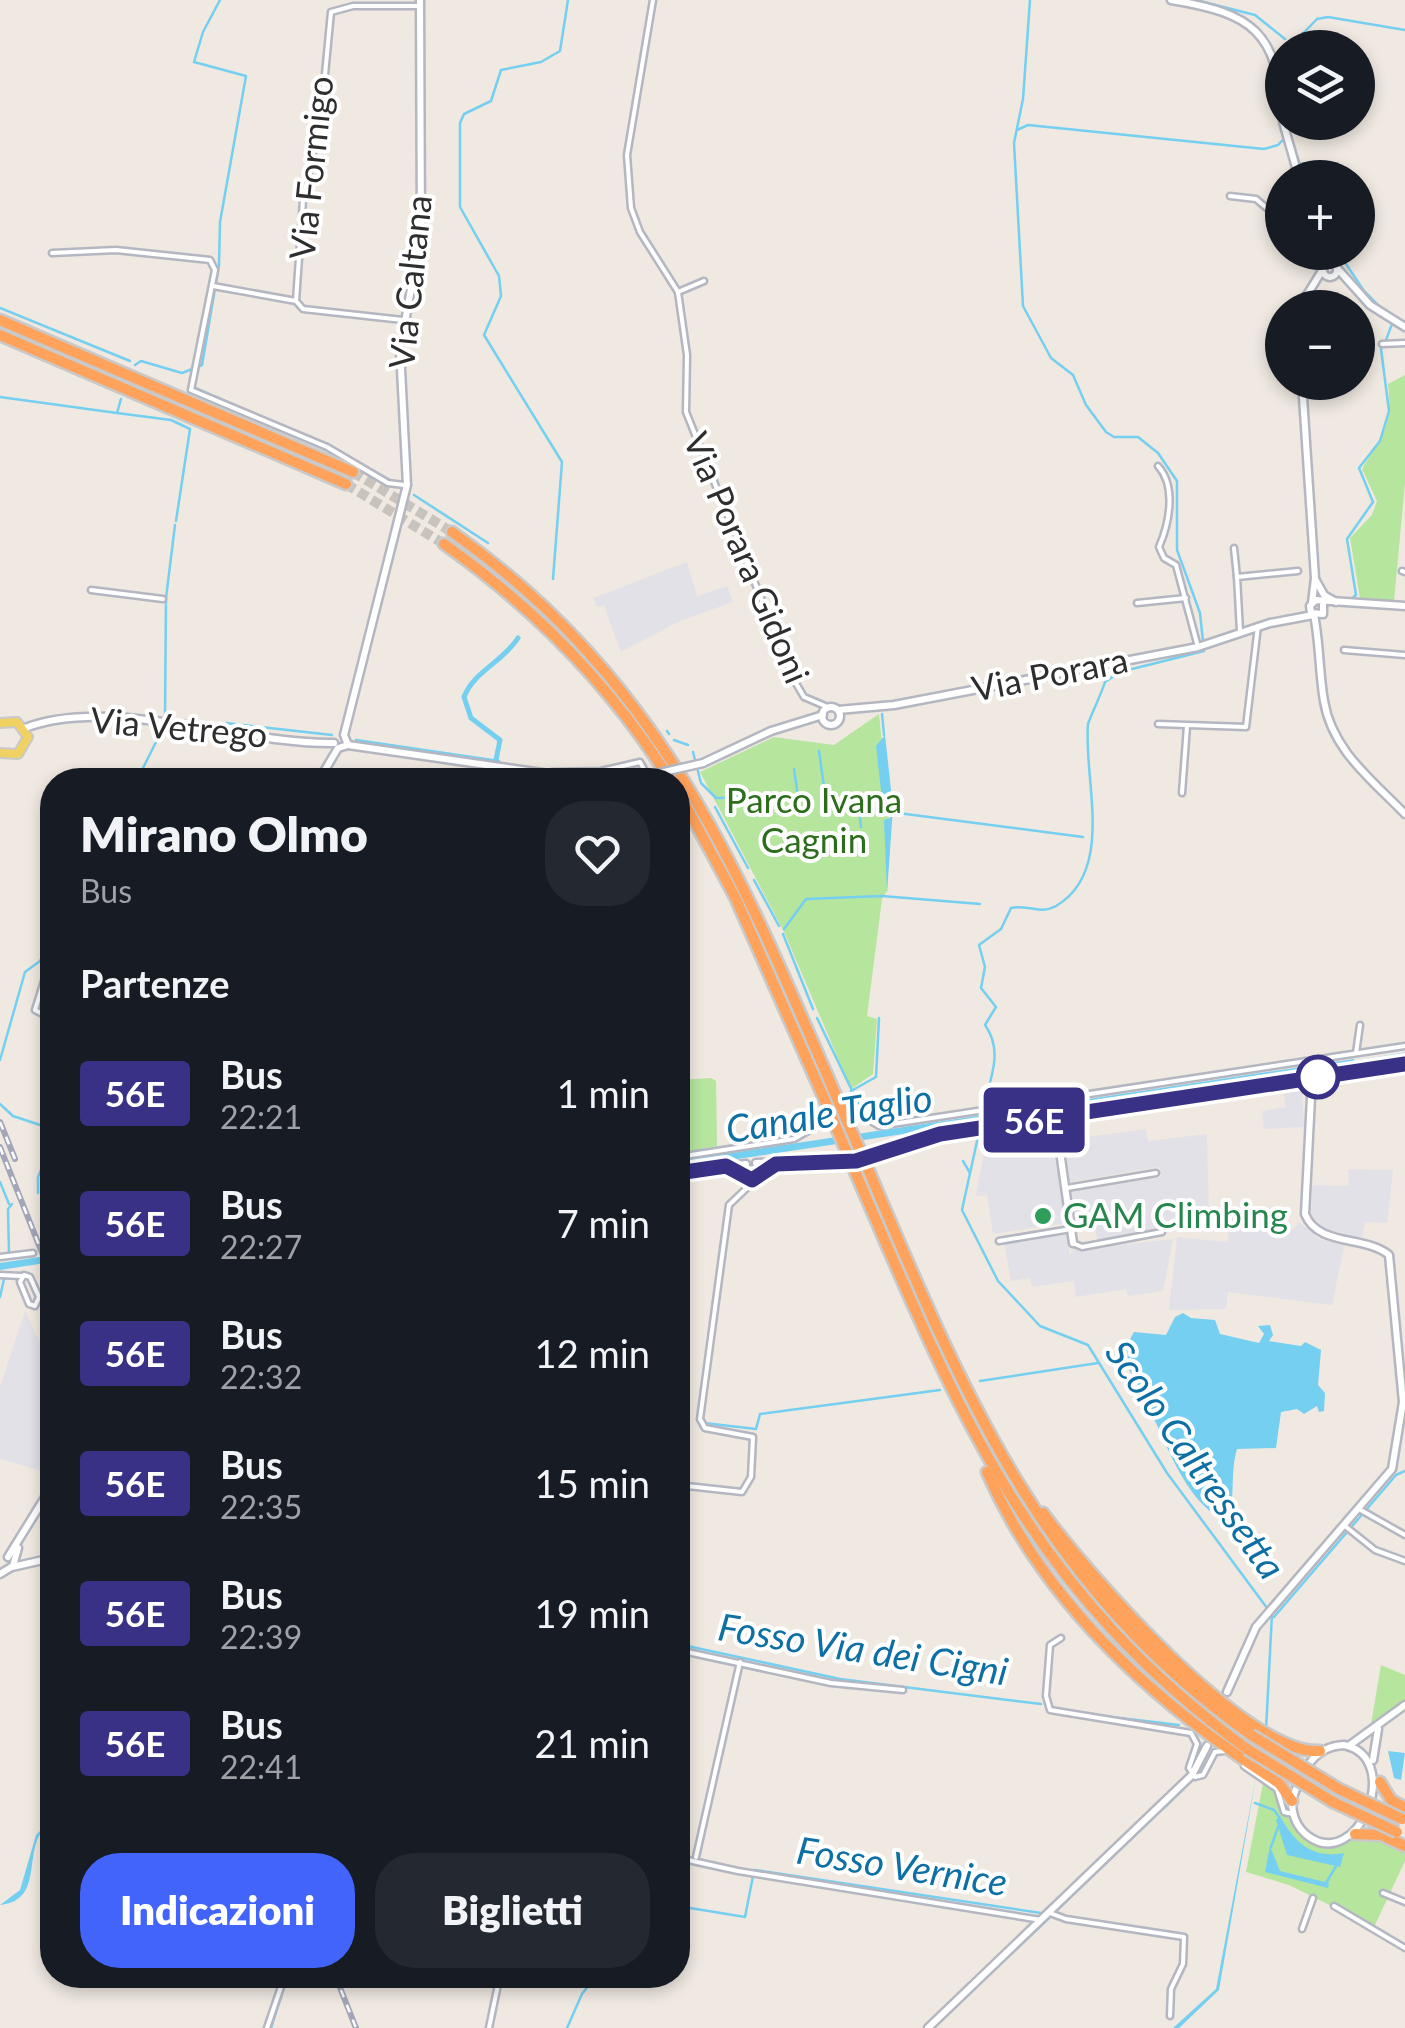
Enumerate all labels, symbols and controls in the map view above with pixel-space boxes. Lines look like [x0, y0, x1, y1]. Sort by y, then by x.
map controls [1265, 30, 1375, 400]
button: layers [1265, 30, 1375, 140]
street label: Via Formigo [279, 74, 341, 262]
button: + [1265, 160, 1375, 270]
street label: Via Caltana [379, 193, 439, 371]
button: − [1265, 290, 1375, 400]
street label: Via Porara Gidoni [676, 426, 820, 689]
street label: Via Porara [968, 637, 1131, 709]
street label: Via Vetrego [89, 697, 269, 755]
park label: Parco Ivana Cagnin [726, 778, 902, 860]
button: heart [545, 801, 650, 906]
text: Mirano Olmo [80, 805, 368, 862]
text: Bus [80, 871, 132, 910]
text: Partenze [80, 960, 230, 1006]
text: Bus [220, 1051, 283, 1097]
unlabelled marker [1297, 1056, 1339, 1098]
text: 1 min [557, 1070, 650, 1116]
text: 56E [105, 1072, 165, 1114]
water label: Canale Taglio [722, 1073, 935, 1151]
line badge: 56E [976, 1088, 1092, 1152]
text: 22:21 [220, 1097, 302, 1136]
text: 56E [1004, 1099, 1064, 1141]
text: Bus [220, 1181, 283, 1227]
place label: GAM Climbing [1063, 1193, 1288, 1235]
text: 7 min [557, 1200, 650, 1246]
text: 56E [105, 1202, 165, 1244]
marker: GAM Climbing [1032, 1205, 1054, 1227]
text: 22:27 [220, 1227, 302, 1266]
text: Bus [220, 1311, 283, 1357]
text: 12 min [535, 1330, 650, 1376]
water label: Scolo Caltressetta [1097, 1331, 1296, 1587]
text: 56E [105, 1332, 165, 1374]
text: 22:32 [220, 1357, 302, 1396]
text: Bus [220, 1441, 283, 1487]
text: 15 min [535, 1460, 650, 1506]
text: 56E [105, 1462, 165, 1504]
text: 22:35 [220, 1487, 302, 1526]
text: Bus [220, 1571, 283, 1617]
text: 19 min [535, 1590, 650, 1636]
text: 56E [105, 1592, 165, 1634]
water label: Fosso Via dei Cigni [715, 1602, 1012, 1694]
text: 22:39 [220, 1617, 302, 1656]
text: Bus [220, 1701, 283, 1747]
text: 21 min [535, 1720, 650, 1766]
text: 56E [105, 1722, 165, 1764]
text: 22:41 [220, 1747, 302, 1786]
water label: Fosso Vernice [794, 1826, 1011, 1904]
button: Indicazioni [80, 1853, 355, 1968]
button: Biglietti [375, 1853, 650, 1968]

